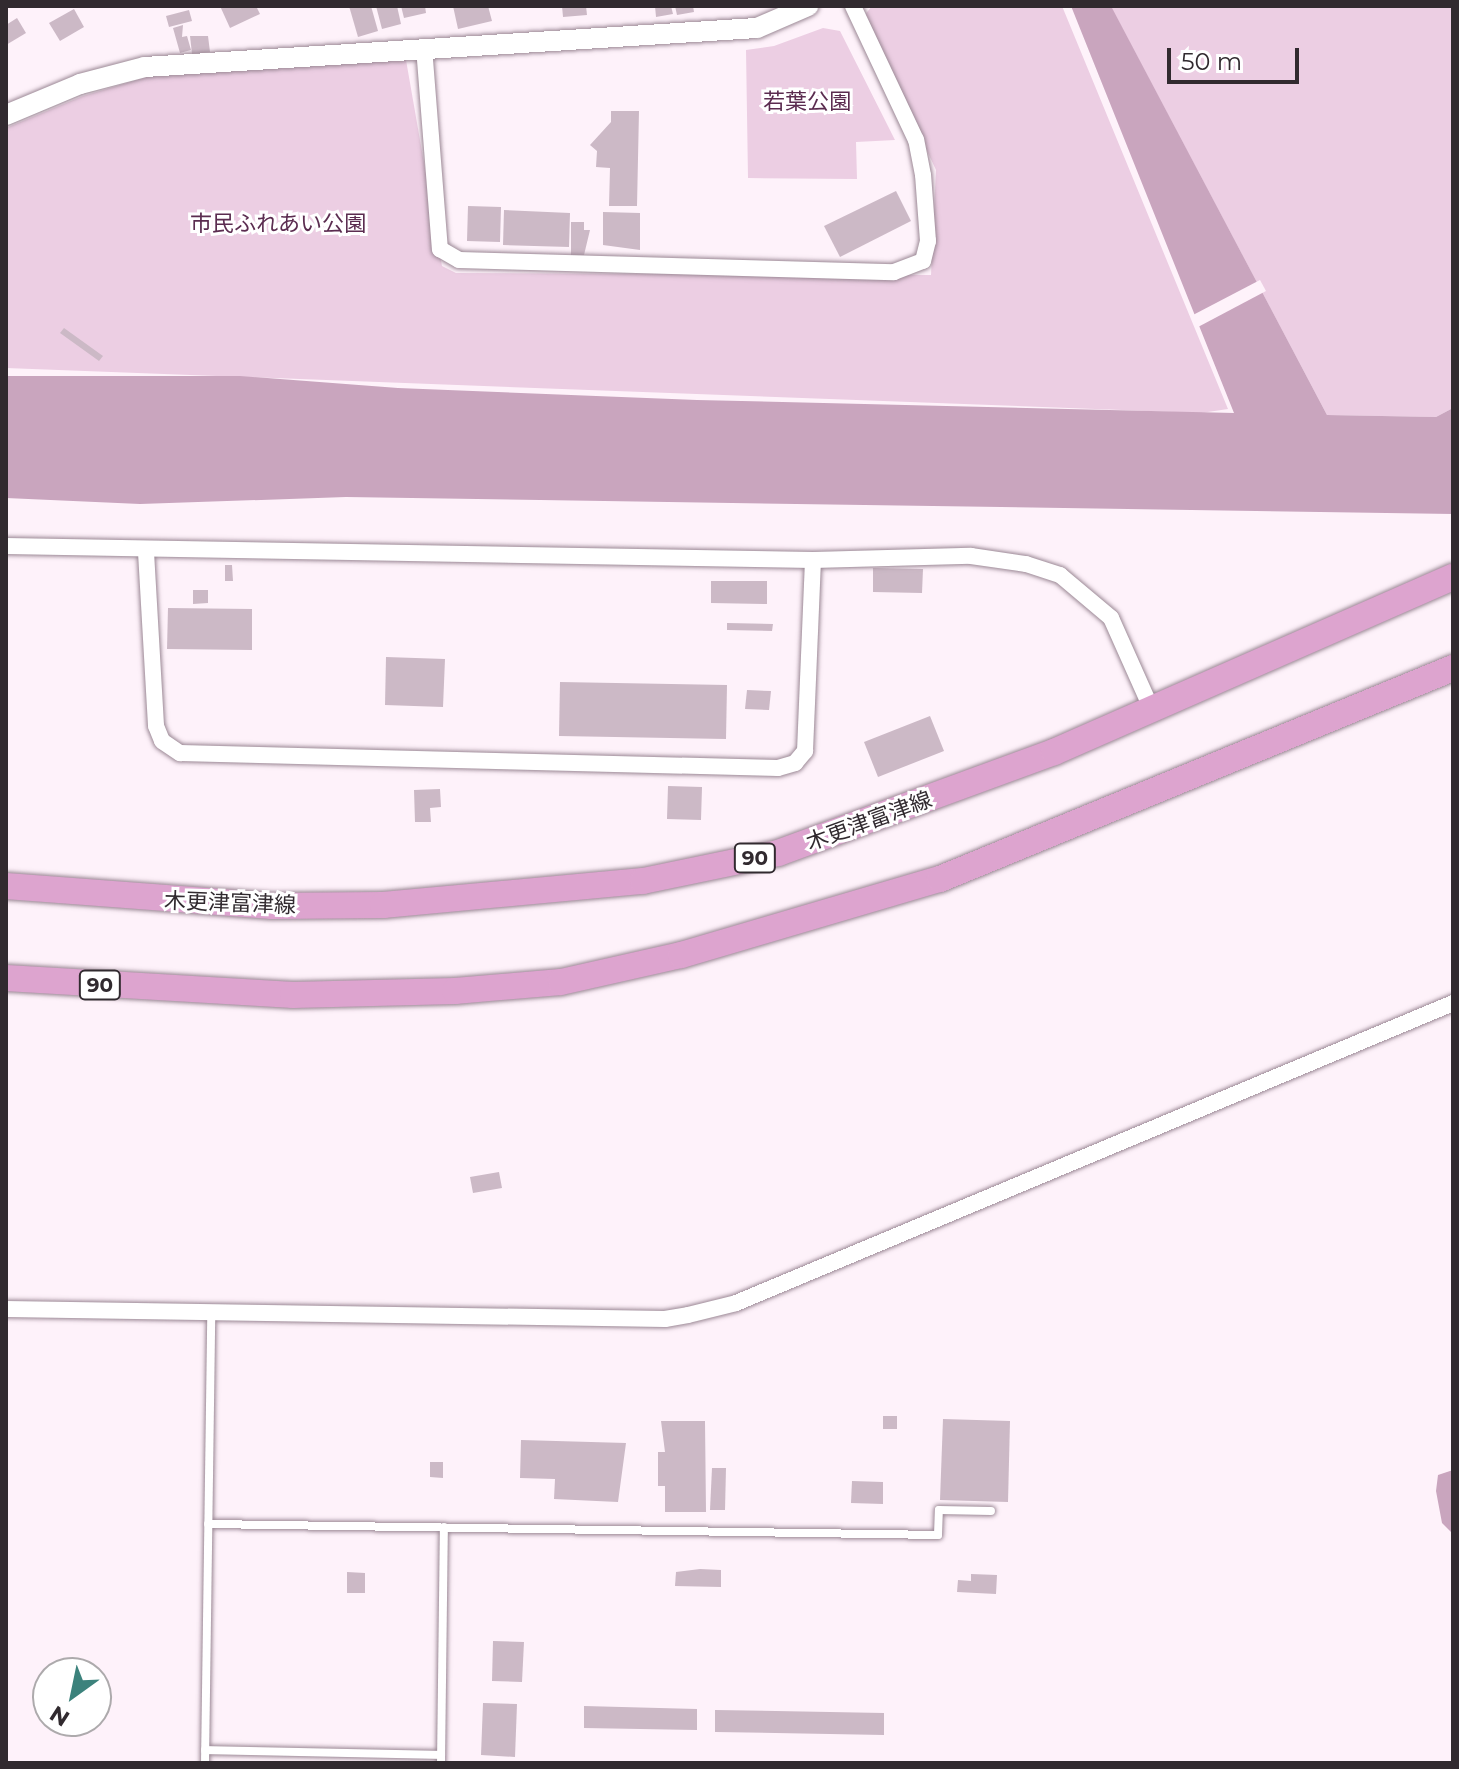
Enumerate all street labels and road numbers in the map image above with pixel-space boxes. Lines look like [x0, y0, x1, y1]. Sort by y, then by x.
street label: 木更津富津線 [802, 786, 936, 856]
road number: 90 [733, 842, 777, 874]
street label: 木更津富津線 [164, 888, 296, 918]
road number: 90 [78, 969, 122, 1001]

